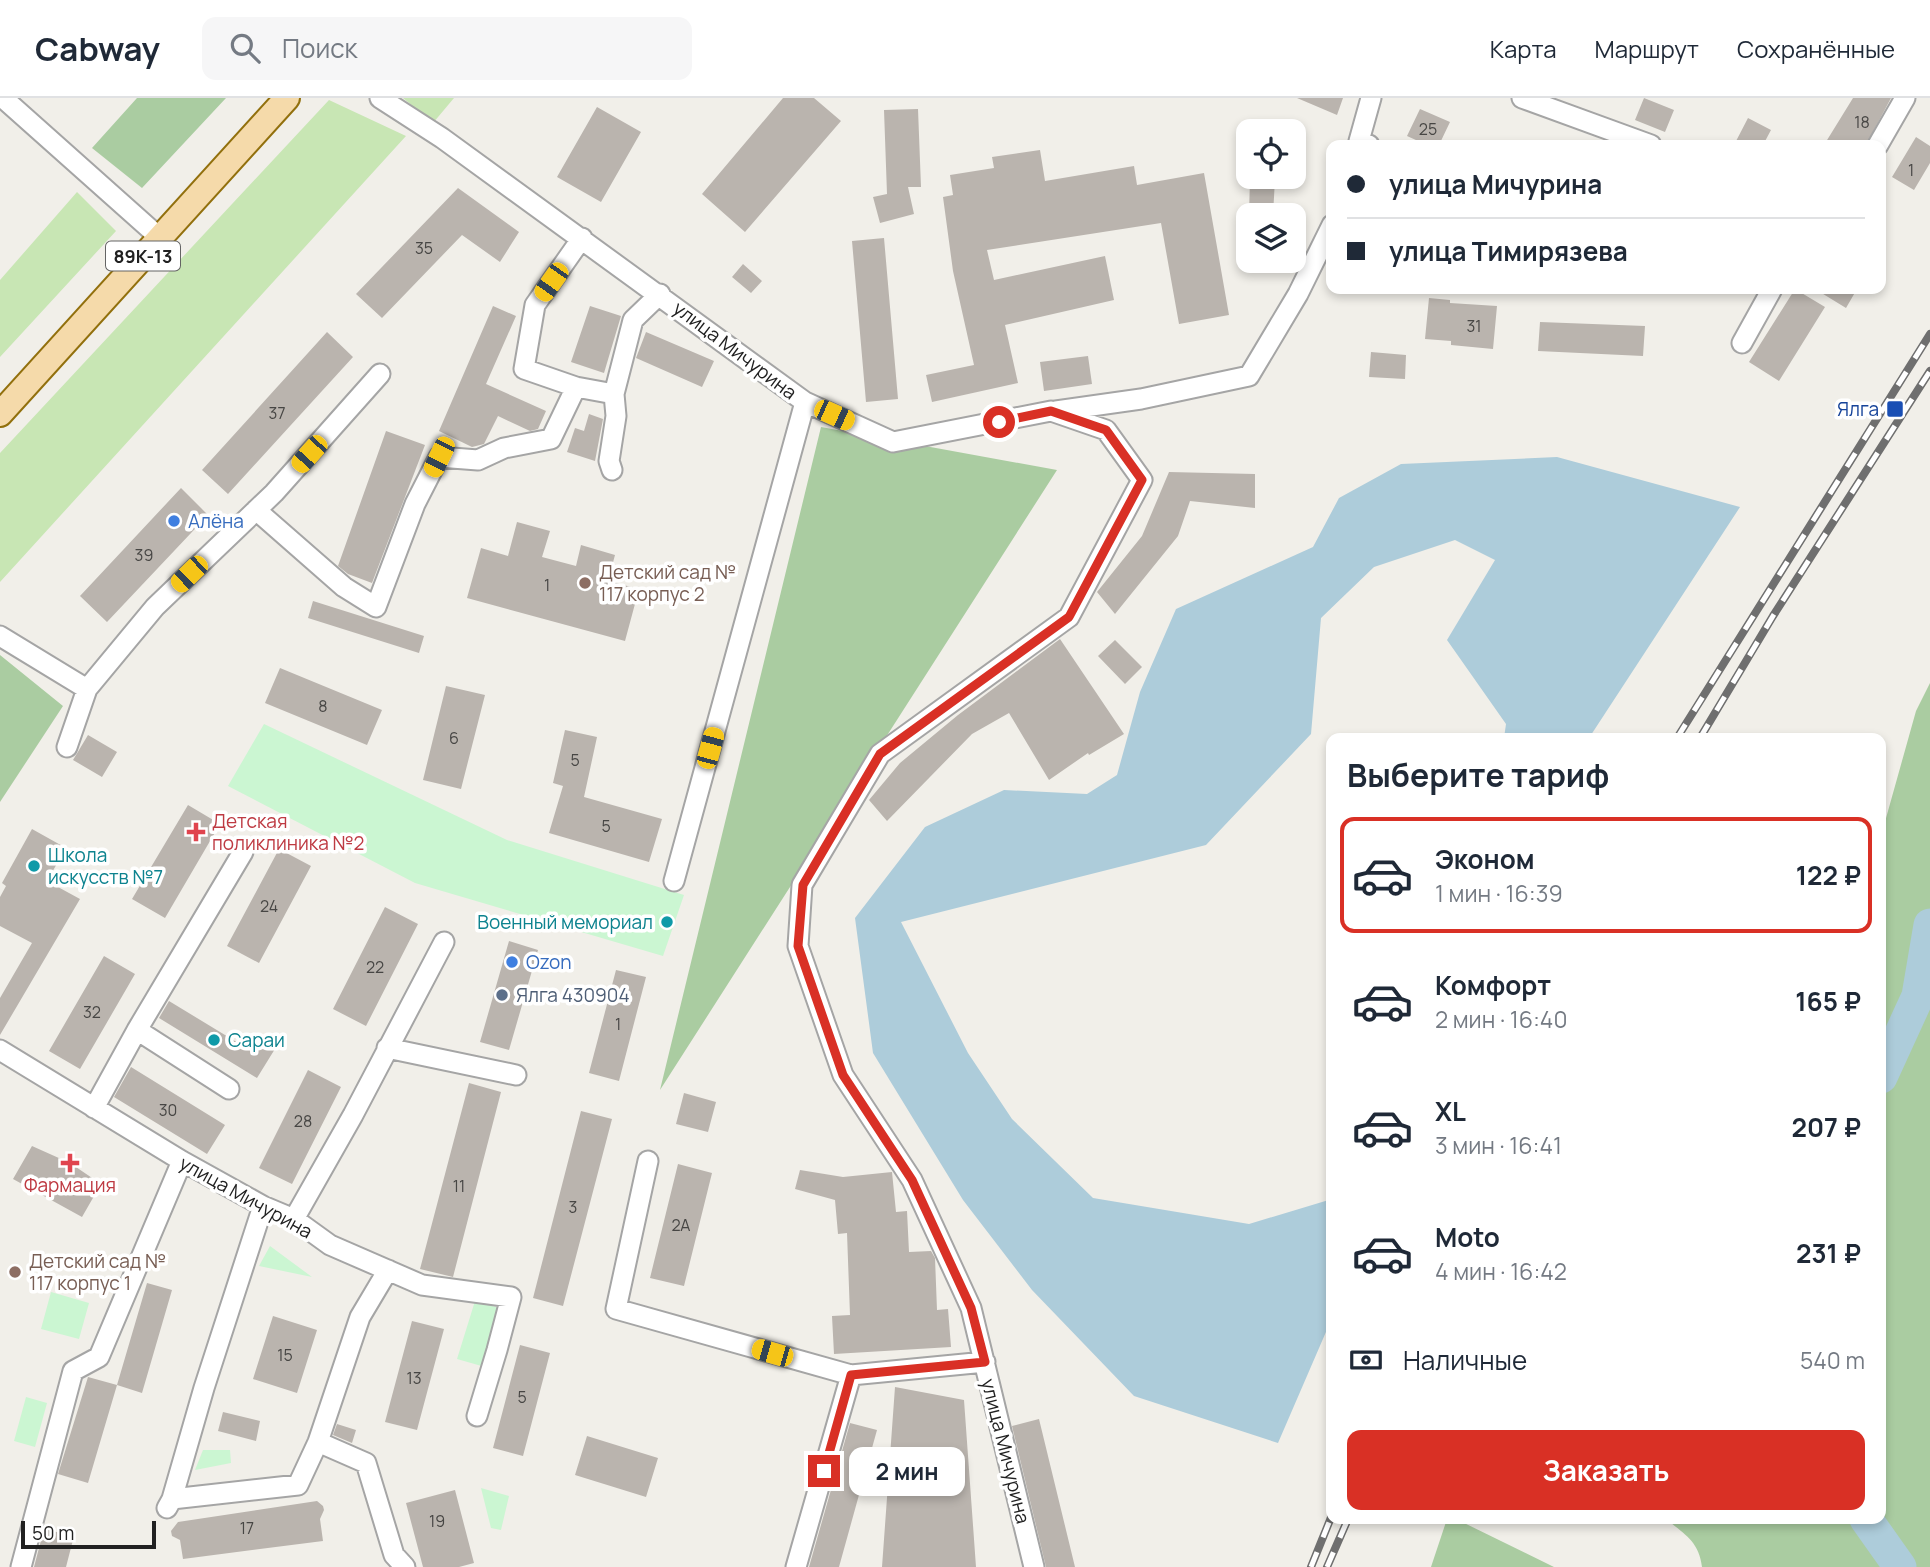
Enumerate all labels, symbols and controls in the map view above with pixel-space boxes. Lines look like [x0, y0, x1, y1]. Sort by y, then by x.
search box [202, 17, 692, 80]
text: Cabway [35, 26, 160, 71]
icon: search [226, 29, 264, 67]
text: Поиск [282, 30, 357, 66]
text: Карта [1490, 32, 1557, 65]
text: Маршрут [1595, 32, 1699, 65]
text: Сохранённые [1737, 32, 1895, 65]
house number: 18 [1854, 111, 1870, 133]
house number: 25 [1419, 118, 1437, 140]
map controls [1236, 119, 1306, 273]
button: locate [1236, 119, 1306, 189]
house number: 1 [1908, 159, 1914, 181]
text: улица Мичурина [1389, 166, 1602, 202]
button: layers [1236, 203, 1306, 273]
text: улица Тимирязева [1389, 233, 1628, 269]
house number: 35 [415, 237, 433, 259]
road number: 89К-13 [106, 242, 180, 271]
car [531, 259, 572, 305]
street label: улица Мичурина [668, 295, 802, 405]
house number: 31 [1466, 315, 1482, 337]
place label: Ялга [1837, 396, 1879, 422]
car [811, 397, 858, 433]
marker: Ялга [1885, 399, 1905, 419]
house number: 37 [269, 402, 285, 424]
route start [983, 406, 1015, 438]
car [288, 431, 331, 477]
car [421, 434, 458, 480]
place label: Алёна [188, 508, 244, 534]
marker: Алёна [166, 513, 182, 529]
house number: 39 [135, 544, 153, 566]
car [167, 552, 212, 596]
place label: Детский сад № 117 корпус 2 [599, 559, 736, 607]
house number: 1 [544, 574, 550, 596]
marker: Детский сад № 117 корпус 2 [577, 575, 593, 591]
house number: 8 [318, 695, 328, 717]
car [695, 725, 726, 771]
house number: 6 [449, 727, 459, 749]
house number: 5 [570, 749, 580, 771]
text: Выберите тариф [1347, 753, 1609, 797]
place label: Детская поликлиника №2 [212, 808, 364, 856]
house number: 5 [601, 815, 611, 837]
marker: Детская поликлиника №2 [186, 822, 206, 842]
text: Эконом [1435, 841, 1535, 877]
place label: Школа искусств №7 [48, 842, 163, 890]
icon: car [1351, 844, 1414, 907]
text: 122 ₽ [1796, 857, 1861, 893]
marker: Школа искусств №7 [26, 858, 42, 874]
text: 1 мин · 16:39 [1435, 877, 1563, 909]
house number: 24 [260, 895, 278, 917]
place label: Военный мемориал [477, 909, 653, 935]
marker: Военный мемориал [659, 914, 675, 930]
place label: Ozon [526, 949, 572, 975]
marker: Ozon [504, 954, 520, 970]
house number: 22 [366, 956, 384, 978]
text: Комфорт [1435, 967, 1551, 1003]
icon: car [1351, 970, 1414, 1033]
place label: Ялга 430904 [516, 982, 630, 1008]
text: 165 ₽ [1795, 983, 1861, 1019]
marker: Ялга 430904 [494, 987, 510, 1003]
house number: 32 [83, 1001, 101, 1023]
text: 2 мин · 16:40 [1435, 1003, 1567, 1035]
house number: 1 [615, 1013, 621, 1035]
place label: Сараи [228, 1027, 285, 1053]
marker: Сараи [206, 1032, 222, 1048]
text: XL [1435, 1093, 1466, 1129]
icon: car [1351, 1096, 1414, 1159]
house number: 30 [159, 1099, 177, 1121]
text: 207 ₽ [1792, 1109, 1861, 1145]
house number: 28 [294, 1110, 312, 1132]
text: 3 мин · 16:41 [1435, 1129, 1562, 1161]
street label: улица Мичурина [175, 1150, 317, 1244]
marker: Фармация [62, 1155, 78, 1171]
place label: Фармация [24, 1172, 116, 1198]
house number: 11 [453, 1175, 465, 1197]
house number: 3 [569, 1196, 577, 1218]
house number: 2А [672, 1214, 690, 1236]
text: Moto [1435, 1219, 1500, 1255]
icon: car [1351, 1222, 1414, 1285]
text: 231 ₽ [1796, 1235, 1861, 1271]
place label: Детский сад № 117 корпус 1 [29, 1248, 166, 1296]
text: 4 мин · 16:42 [1435, 1255, 1567, 1287]
marker: Детский сад № 117 корпус 1 [7, 1264, 23, 1280]
car [749, 1337, 796, 1369]
icon: cash [1347, 1341, 1385, 1379]
text: Наличные [1403, 1342, 1527, 1378]
house number: 15 [277, 1344, 293, 1366]
text: 540 m [1800, 1344, 1865, 1376]
house number: 13 [406, 1367, 422, 1389]
street label: улица Мичурина [975, 1376, 1037, 1526]
house number: 5 [517, 1386, 527, 1408]
button: Заказать [1347, 1430, 1865, 1510]
callout: 2 мин [848, 1446, 964, 1496]
route end [808, 1455, 840, 1487]
text: 2 мин [875, 1455, 939, 1487]
house number: 19 [429, 1510, 445, 1532]
house number: 17 [240, 1517, 254, 1539]
scale bar [21, 1518, 156, 1550]
text: 50 m [32, 1520, 74, 1546]

